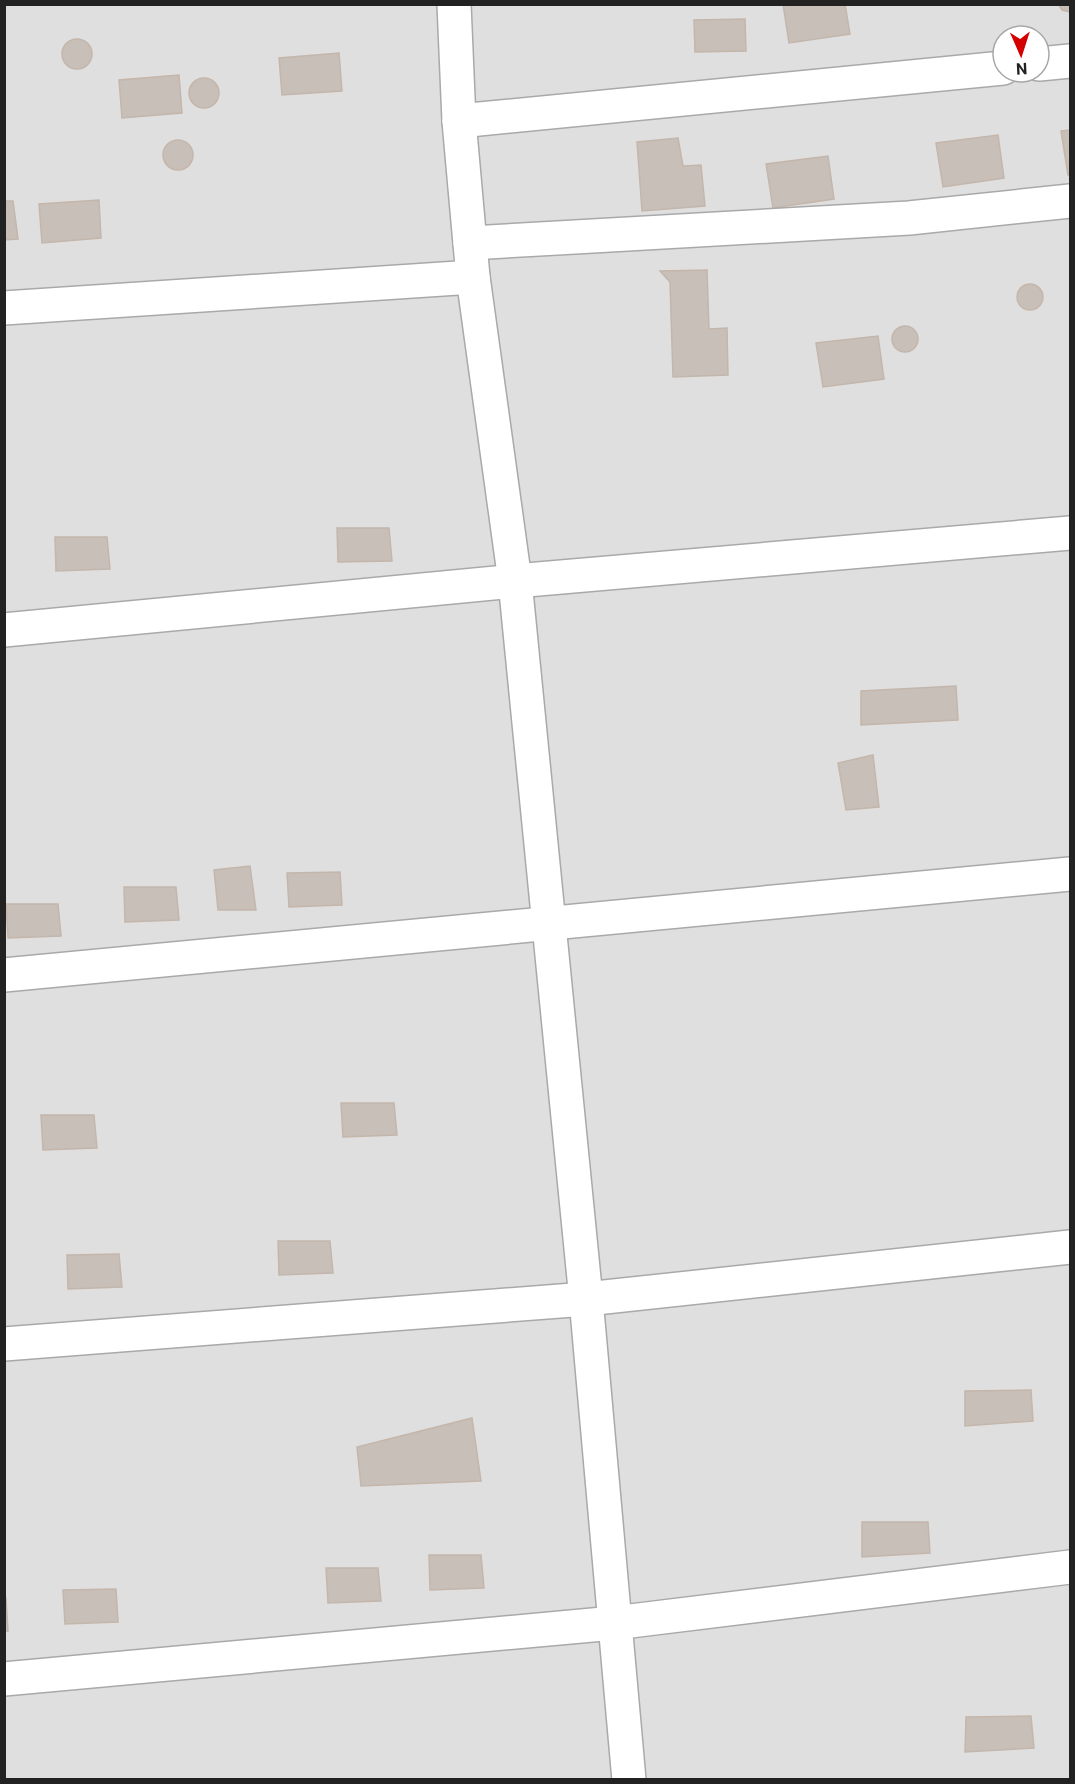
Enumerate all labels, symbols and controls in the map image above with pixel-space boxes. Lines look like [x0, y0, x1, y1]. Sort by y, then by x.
north arrow [991, 24, 1051, 84]
text: N [1016, 59, 1028, 78]

